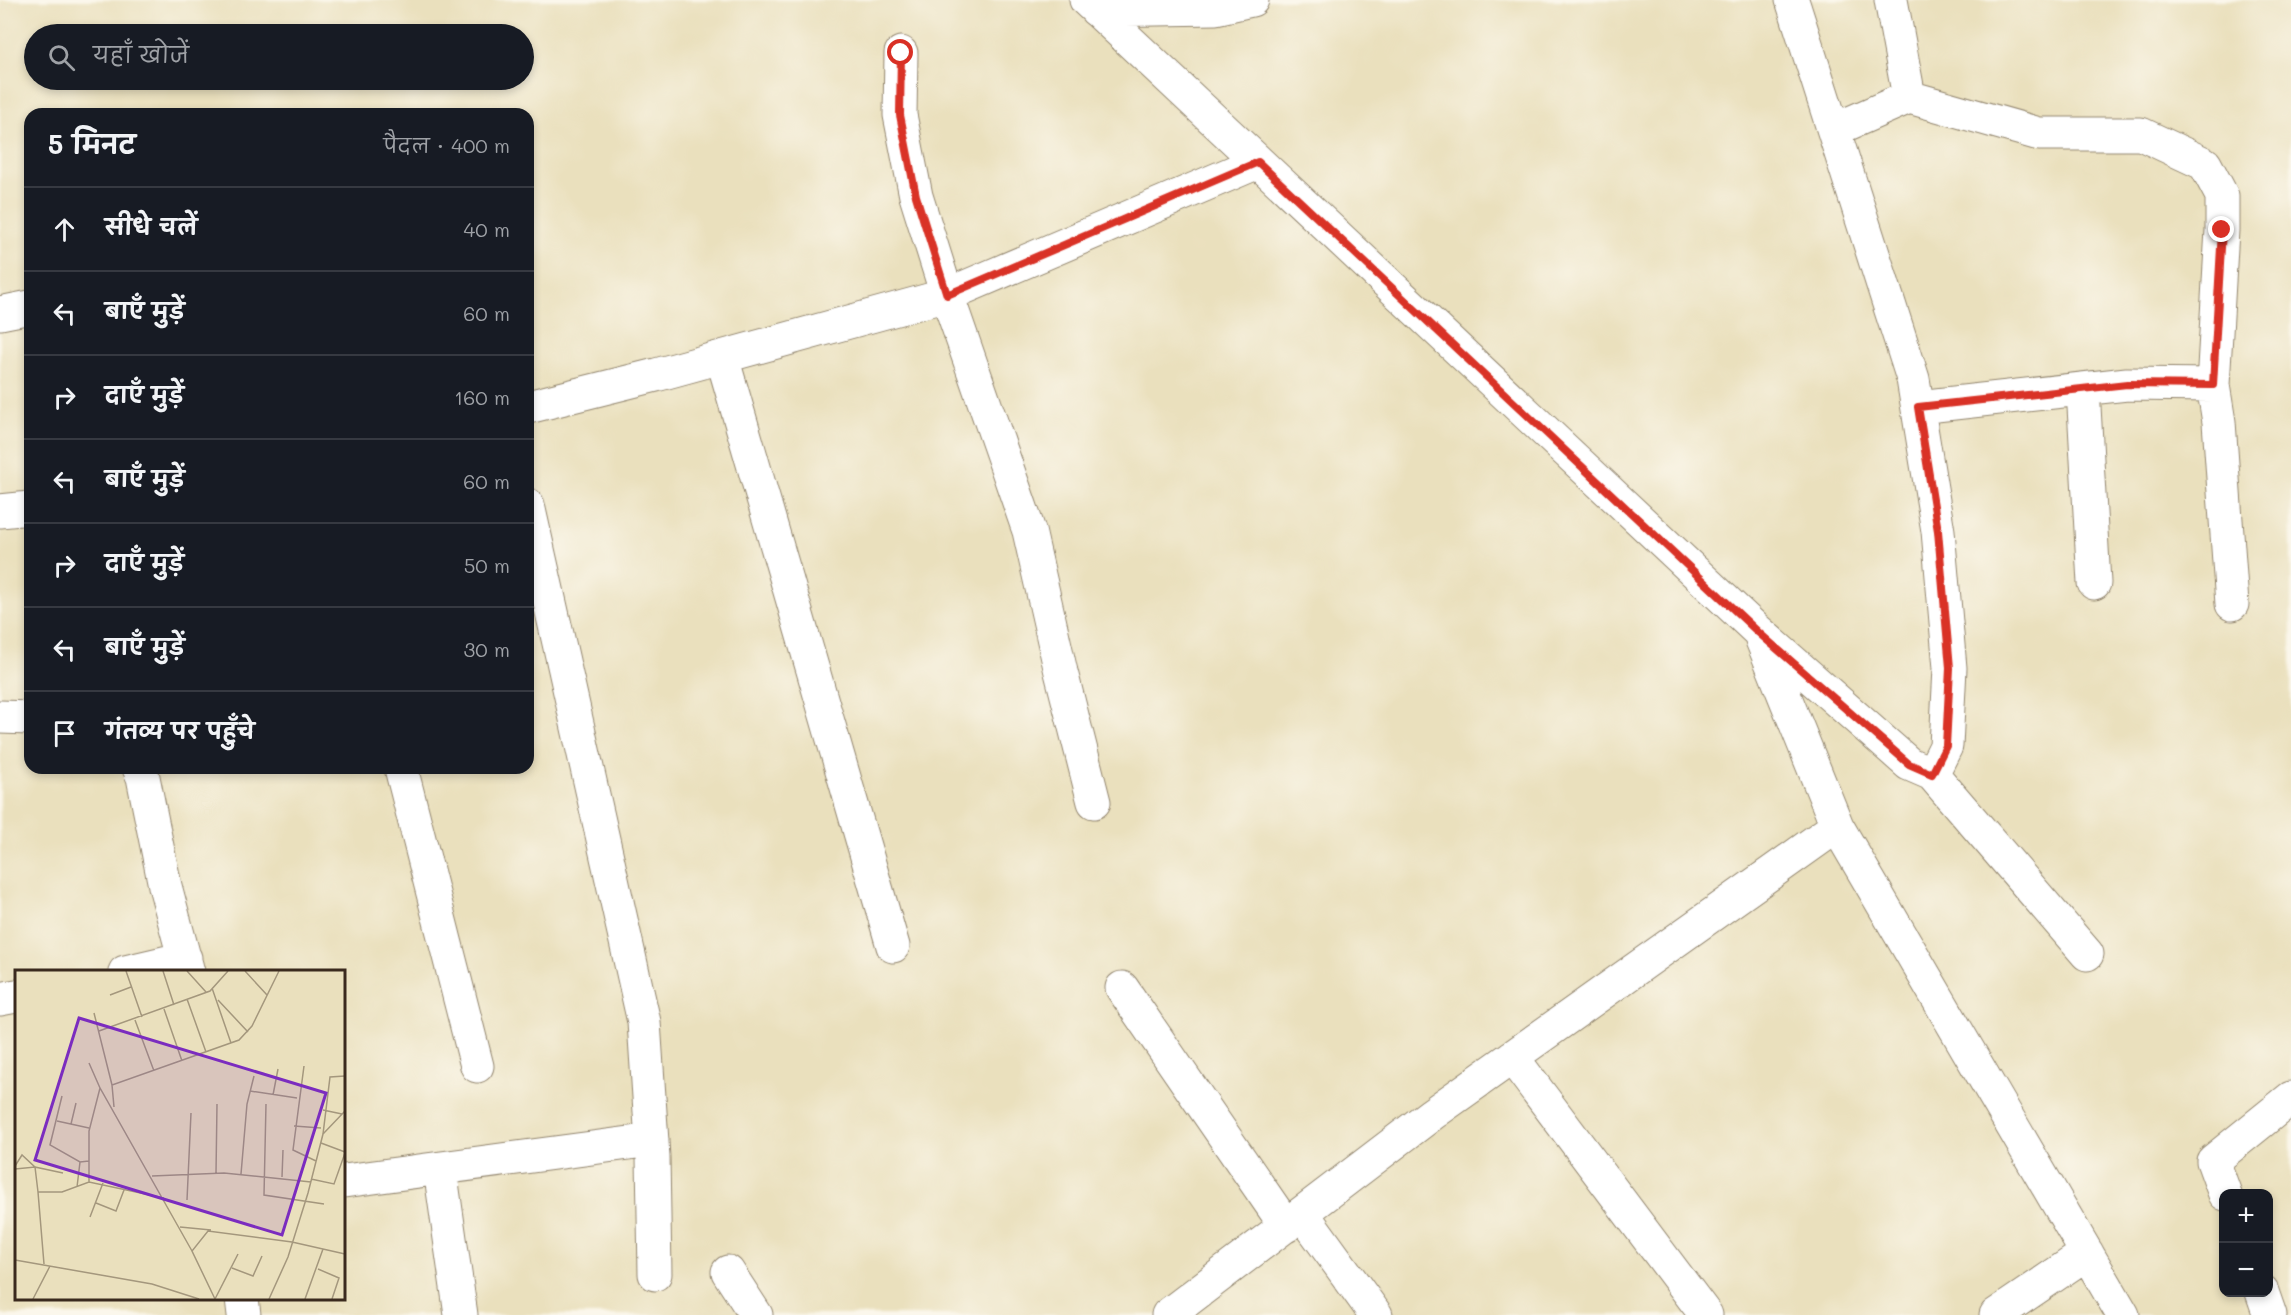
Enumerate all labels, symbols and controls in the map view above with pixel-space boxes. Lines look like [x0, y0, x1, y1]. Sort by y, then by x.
search box [24, 24, 534, 90]
route start [887, 39, 913, 65]
text: यहाँ खोजें [93, 40, 189, 69]
icon: search [45, 41, 78, 74]
text: 5 मिनट [48, 127, 136, 161]
text: पैदल · 400 m [383, 132, 510, 158]
text: सीधे चलें [105, 212, 197, 241]
icon: ahead [48, 213, 81, 246]
text: 40 m [464, 216, 510, 242]
route end [2208, 216, 2234, 242]
text: बाएँ मुड़ें [105, 296, 185, 325]
icon: left [48, 297, 81, 330]
text: 60 m [463, 300, 510, 326]
text: दाएँ मुड़ें [105, 380, 184, 409]
icon: right [48, 381, 81, 414]
text: 160 m [454, 384, 510, 410]
text: बाएँ मुड़ें [105, 464, 185, 493]
icon: left [48, 465, 81, 498]
text: 60 m [463, 468, 510, 494]
text: दाएँ मुड़ें [105, 548, 184, 577]
icon: right [48, 549, 81, 582]
text: 50 m [464, 552, 510, 578]
text: बाएँ मुड़ें [105, 632, 185, 661]
icon: left [48, 633, 81, 666]
text: 30 m [464, 636, 510, 662]
text: गंतव्य पर पहुँचे [105, 716, 255, 745]
icon: arrive [48, 717, 81, 750]
inset map [15, 970, 345, 1300]
map controls [2219, 1189, 2273, 1297]
button: + [2219, 1189, 2273, 1243]
button: − [2219, 1243, 2273, 1297]

